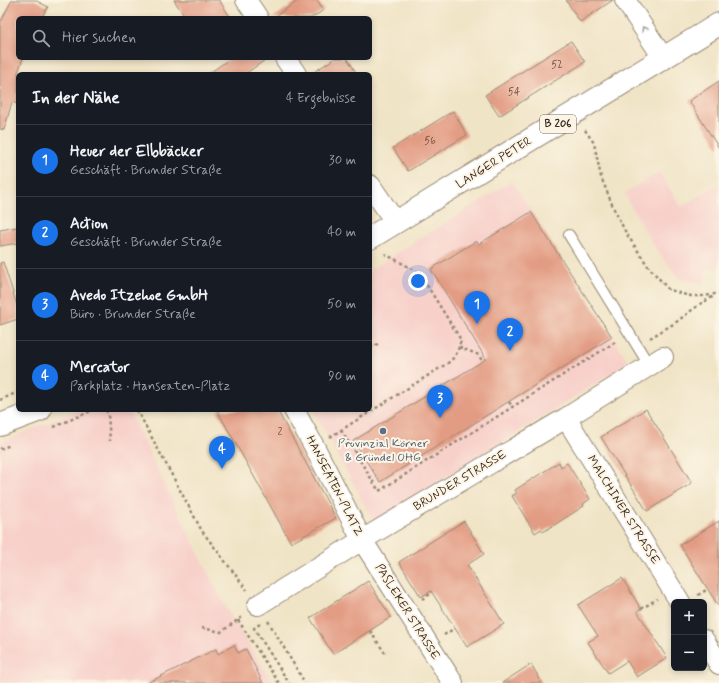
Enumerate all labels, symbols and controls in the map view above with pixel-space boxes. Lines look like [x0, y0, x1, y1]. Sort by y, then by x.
search box [16, 16, 372, 60]
one-way arrow [641, 26, 649, 33]
icon: search [30, 27, 52, 49]
text: Hier suchen [62, 28, 136, 48]
house number: 52 [551, 59, 563, 72]
house number: 54 [508, 86, 520, 99]
text: In der Nähe [32, 87, 120, 109]
text: 4 Ergebnisse [286, 90, 356, 107]
road number: B 206 [540, 115, 576, 133]
street label: LANGER PETER [453, 133, 535, 193]
house number: 56 [424, 135, 436, 148]
text: Heuer der Elbbäcker [70, 142, 203, 162]
text: 1 [42, 152, 48, 169]
text: 30 m [329, 152, 356, 169]
text: Geschäft · Brunder Straße [70, 162, 222, 179]
text: Action [70, 214, 108, 234]
text: 2 [42, 224, 48, 241]
text: 40 m [327, 224, 356, 241]
text: Geschäft · Brunder Straße [70, 234, 222, 251]
your location [408, 271, 428, 291]
text: Avedo Itzehoe GmbH [70, 286, 208, 306]
pin: 1 [464, 291, 490, 324]
text: 3 [42, 296, 48, 313]
text: 50 m [327, 296, 356, 313]
text: Büro · Brunder Straße [70, 306, 196, 323]
pin: 2 [497, 318, 523, 351]
text: Mercator [70, 358, 129, 378]
text: 4 [41, 368, 49, 385]
text: 90 m [328, 368, 356, 385]
text: Parkplatz · Hanseaten-Platz [70, 378, 230, 395]
pin: 3 [427, 385, 453, 418]
house number: 2 [278, 426, 283, 439]
marker: Provinzial Körner & Gründel OHG [378, 426, 388, 436]
street label: HANSEATEN-PLATZ [302, 433, 366, 539]
pin: 4 [209, 436, 235, 469]
place label: Provinzial Körner & Gründel OHG [338, 436, 429, 466]
street label: BRUNDER STRASSE [410, 447, 510, 515]
street label: MALCHINER STRASSE [583, 452, 663, 568]
street label: PASLEKER STRASSE [371, 561, 443, 663]
map controls [671, 599, 707, 671]
button: + [671, 599, 707, 635]
button: − [671, 635, 707, 671]

